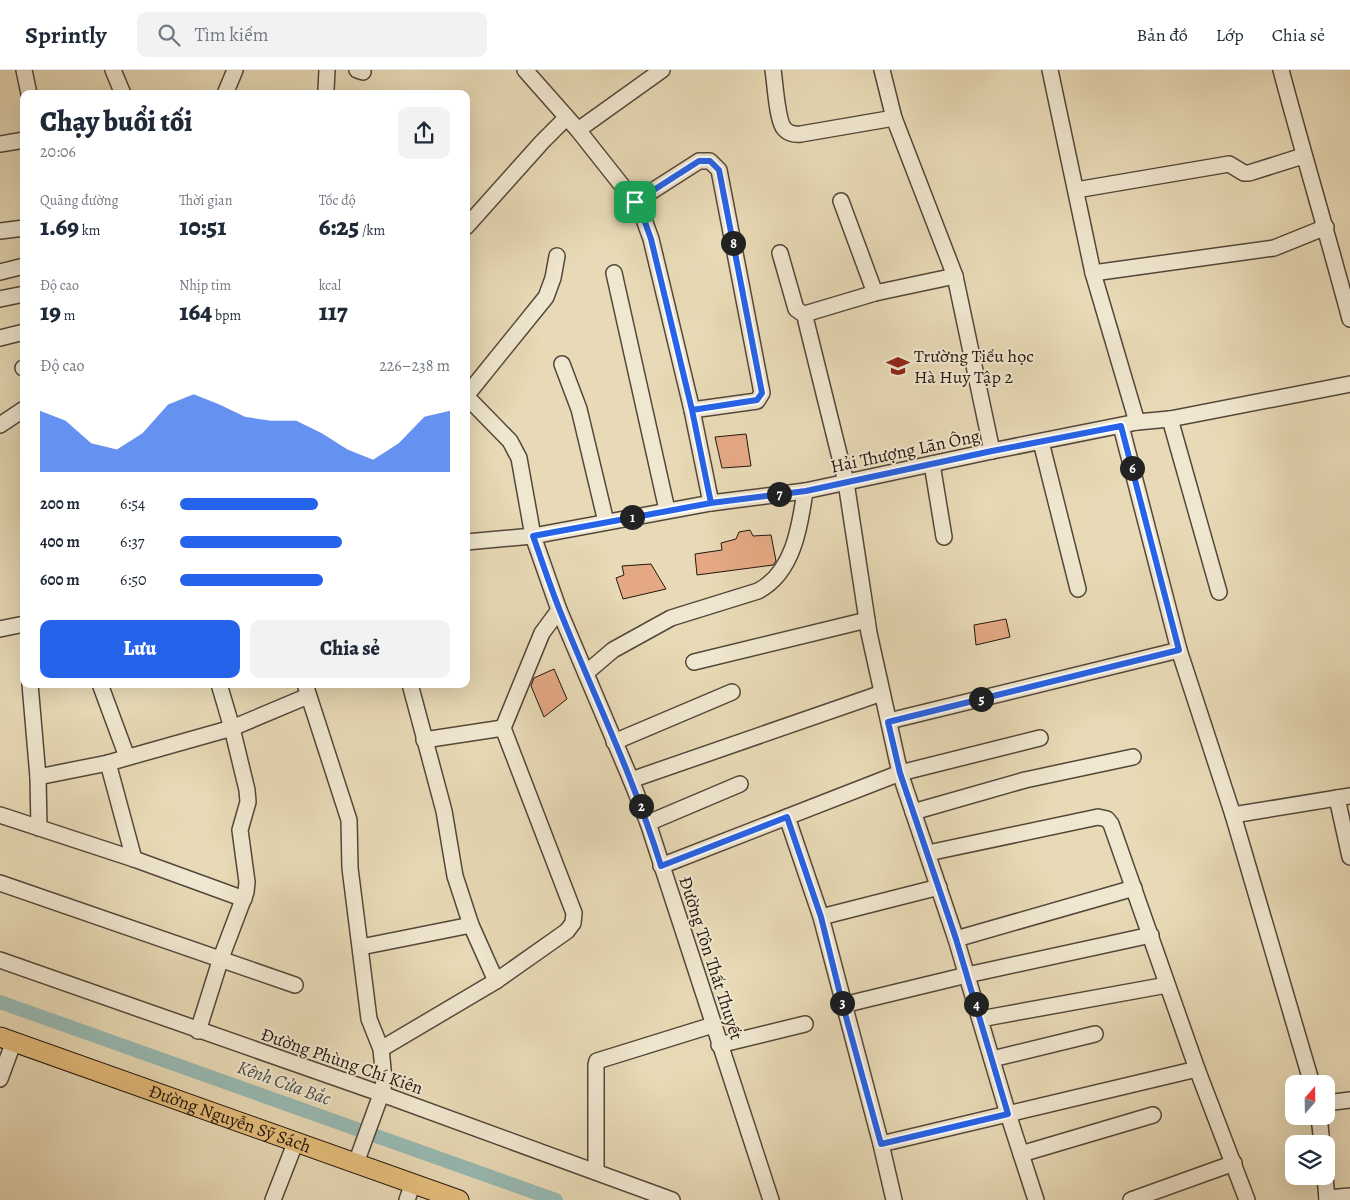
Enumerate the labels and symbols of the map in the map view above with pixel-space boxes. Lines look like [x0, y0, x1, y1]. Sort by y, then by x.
pin [614, 181, 656, 223]
pin: 8 [720, 230, 746, 256]
place label: Trường Tiểu học Hà Huy Tập 2 [914, 344, 1034, 389]
school or university icon: Trường Tiểu học Hà Huy Tập 2 [885, 353, 911, 379]
street label: Hải Thượng Lãn Ông [828, 423, 982, 479]
pin: 6 [1120, 456, 1144, 480]
pin: 7 [766, 482, 792, 506]
pin: 1 [620, 504, 644, 530]
pin: 5 [968, 686, 994, 712]
pin: 2 [628, 794, 654, 818]
street label: Đường Tôn Thất Thuyết [673, 873, 749, 1043]
pin: 3 [830, 990, 854, 1016]
pin: 4 [964, 992, 988, 1016]
street label: Đường Phùng Chí Kiên [258, 1022, 426, 1100]
water label: Kênh Cửa Bắc [234, 1054, 335, 1112]
north arrow [1285, 1075, 1335, 1125]
street label: Đường Nguyễn Sỹ Sách [145, 1079, 315, 1159]

